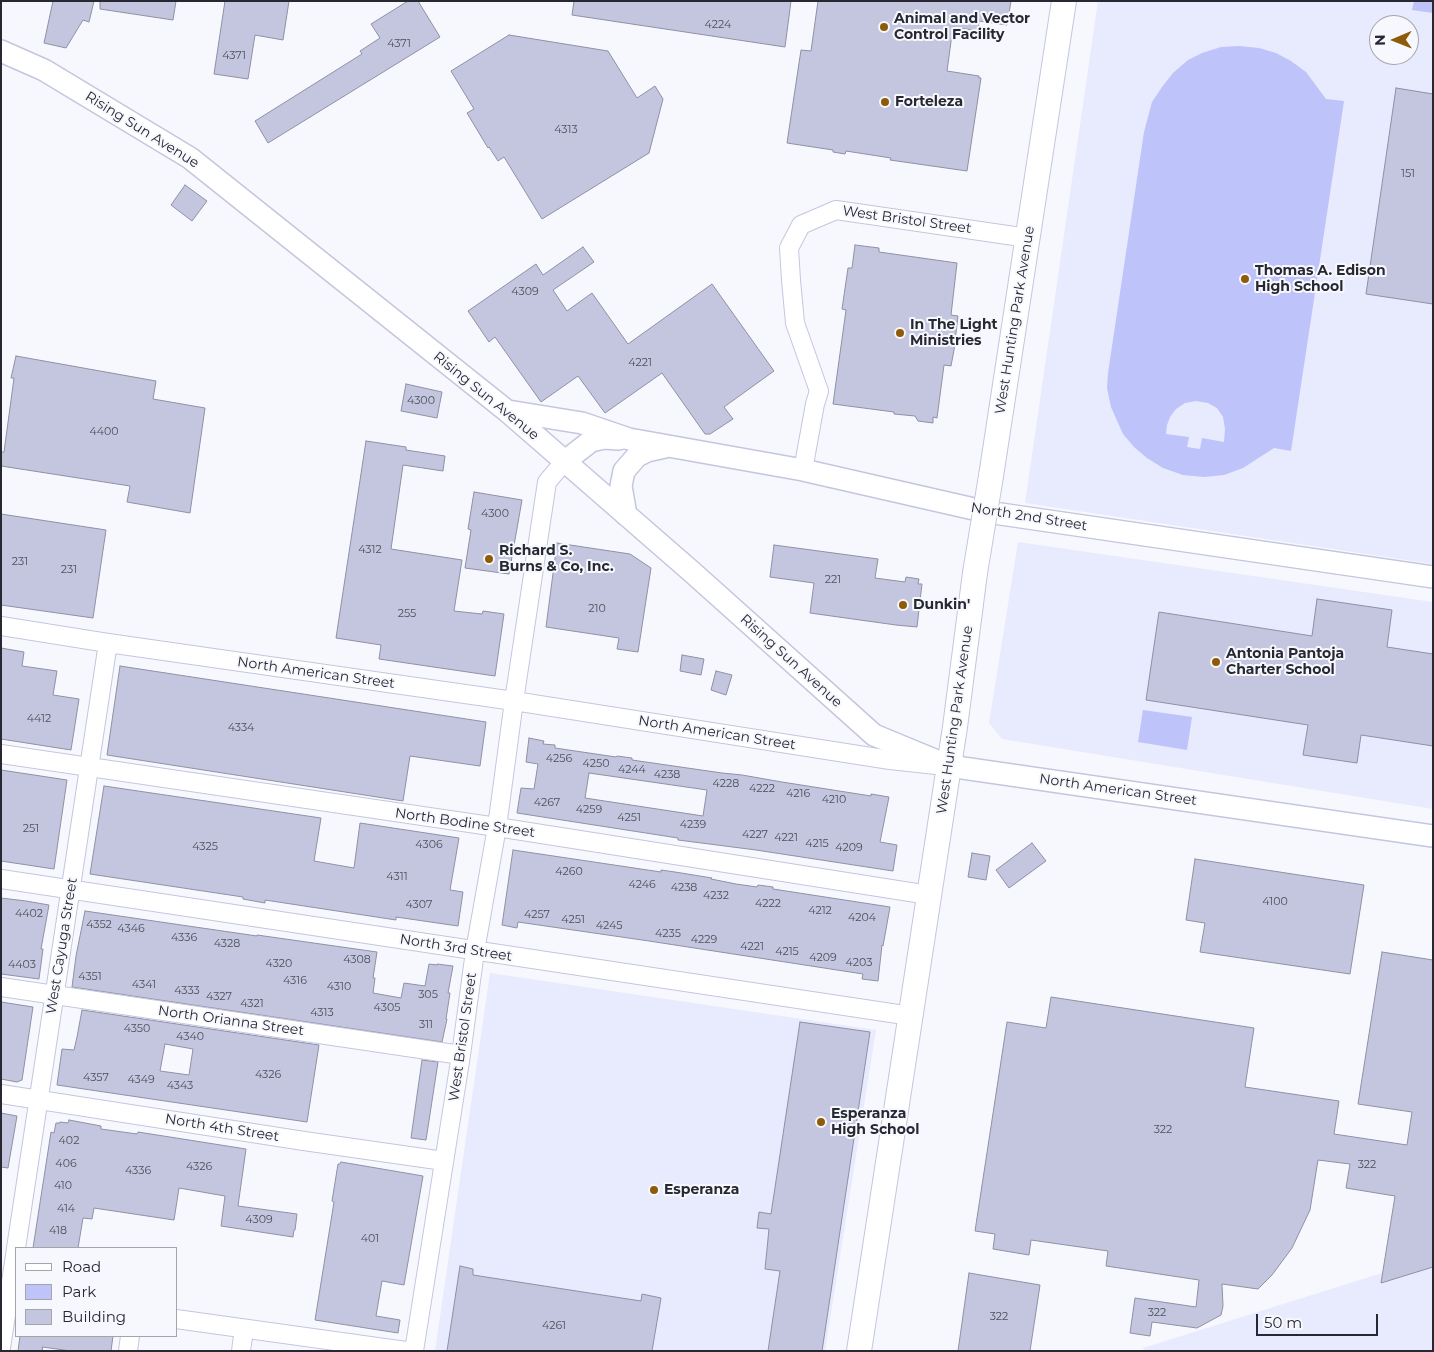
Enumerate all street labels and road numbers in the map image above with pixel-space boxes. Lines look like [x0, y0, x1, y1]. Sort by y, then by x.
street label: Rising Sun Avenue [82, 88, 202, 172]
street label: West Bristol Street [841, 203, 973, 237]
street label: West Hunting Park Avenue [992, 225, 1038, 415]
street label: Rising Sun Avenue [430, 348, 542, 444]
street label: North 2nd Street [970, 499, 1088, 535]
street label: Rising Sun Avenue [737, 611, 845, 711]
street label: West Hunting Park Avenue [933, 625, 977, 815]
street label: North American Street [236, 654, 396, 692]
street label: North American Street [637, 712, 797, 754]
street label: North American Street [1038, 771, 1198, 809]
street label: North Bodine Street [394, 805, 536, 841]
street label: West Cayuga Street [43, 877, 81, 1015]
street label: North 3rd Street [399, 931, 513, 965]
street label: West Bristol Street [446, 971, 480, 1103]
street label: North Orianna Street [157, 1002, 305, 1040]
street label: North 4th Street [164, 1111, 280, 1145]

